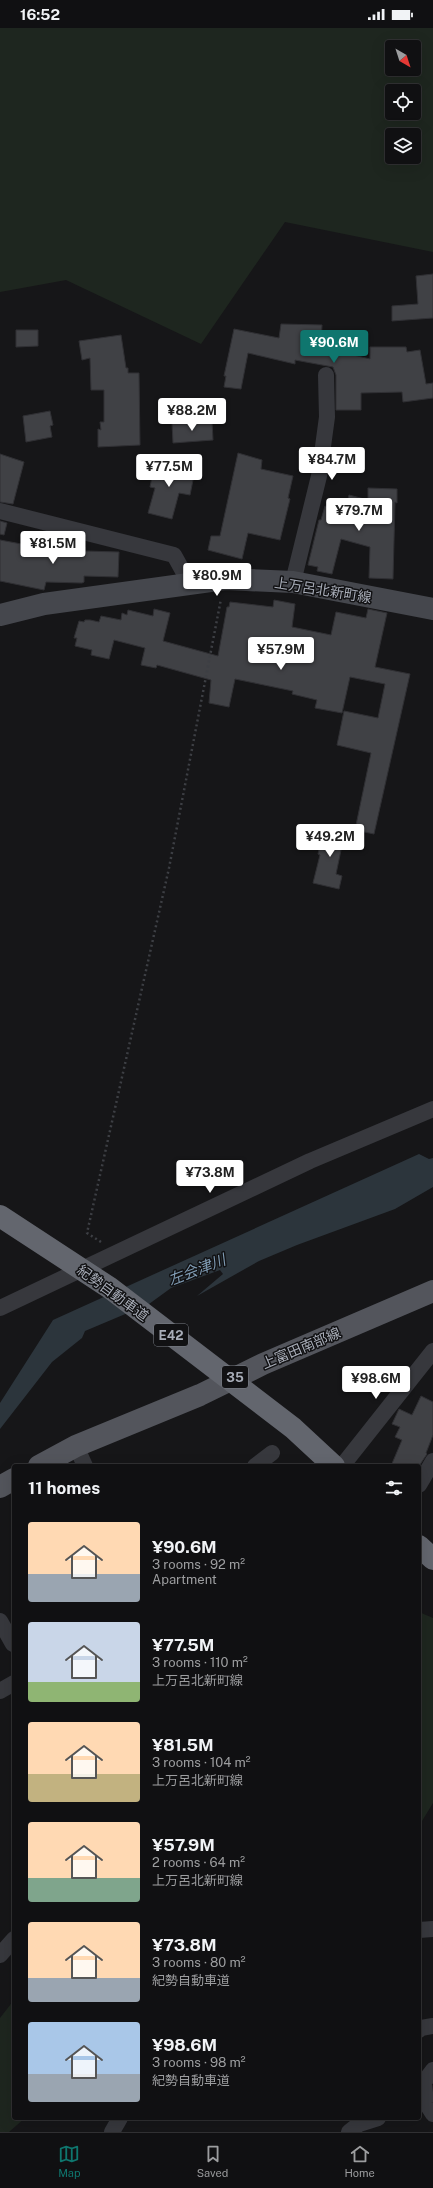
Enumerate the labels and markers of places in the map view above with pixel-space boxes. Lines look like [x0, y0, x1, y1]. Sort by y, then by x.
pin: ¥90.6M [301, 330, 367, 364]
pin: ¥88.2M [159, 398, 225, 432]
pin: ¥84.7M [299, 447, 365, 481]
pin: ¥77.5M [136, 454, 202, 488]
pin: ¥79.7M [326, 498, 392, 532]
pin: ¥81.5M [20, 531, 86, 565]
pin: ¥80.9M [184, 563, 250, 597]
pin: ¥57.9M [248, 637, 314, 671]
pin: ¥49.2M [297, 824, 363, 858]
pin: ¥73.8M [177, 1160, 243, 1194]
pin: ¥98.6M [343, 1366, 409, 1400]

